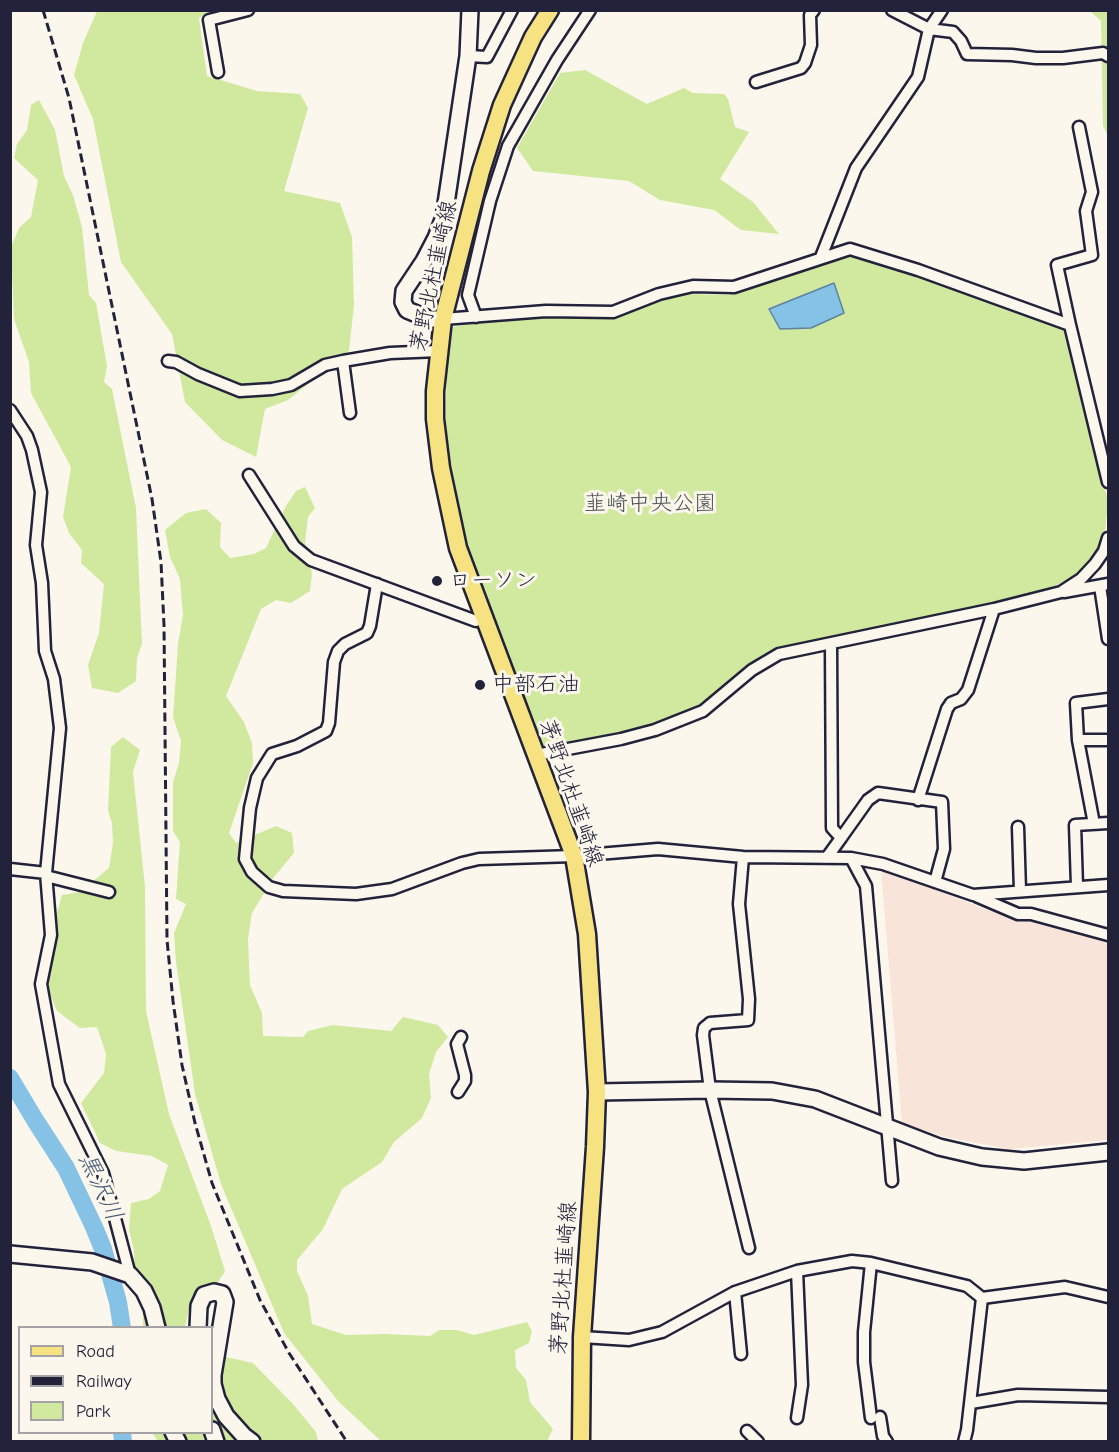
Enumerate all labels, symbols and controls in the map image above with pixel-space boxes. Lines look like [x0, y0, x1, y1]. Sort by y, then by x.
street label: 茅野北杜韮崎線 [405, 198, 463, 354]
park label: 韮崎中央公園 [584, 491, 716, 517]
place label: ローソン [449, 568, 537, 594]
marker: ローソン [430, 574, 444, 588]
place label: 中部石油 [492, 672, 580, 698]
marker: 中部石油 [473, 678, 487, 692]
street label: 茅野北杜韮崎線 [533, 716, 609, 870]
water label: 黒沢川 [72, 1148, 128, 1226]
street label: 茅野北杜韮崎線 [545, 1200, 583, 1356]
legend [18, 1326, 213, 1434]
text: Road [76, 1341, 115, 1362]
text: Railway [76, 1371, 132, 1392]
text: Park [76, 1401, 110, 1422]

